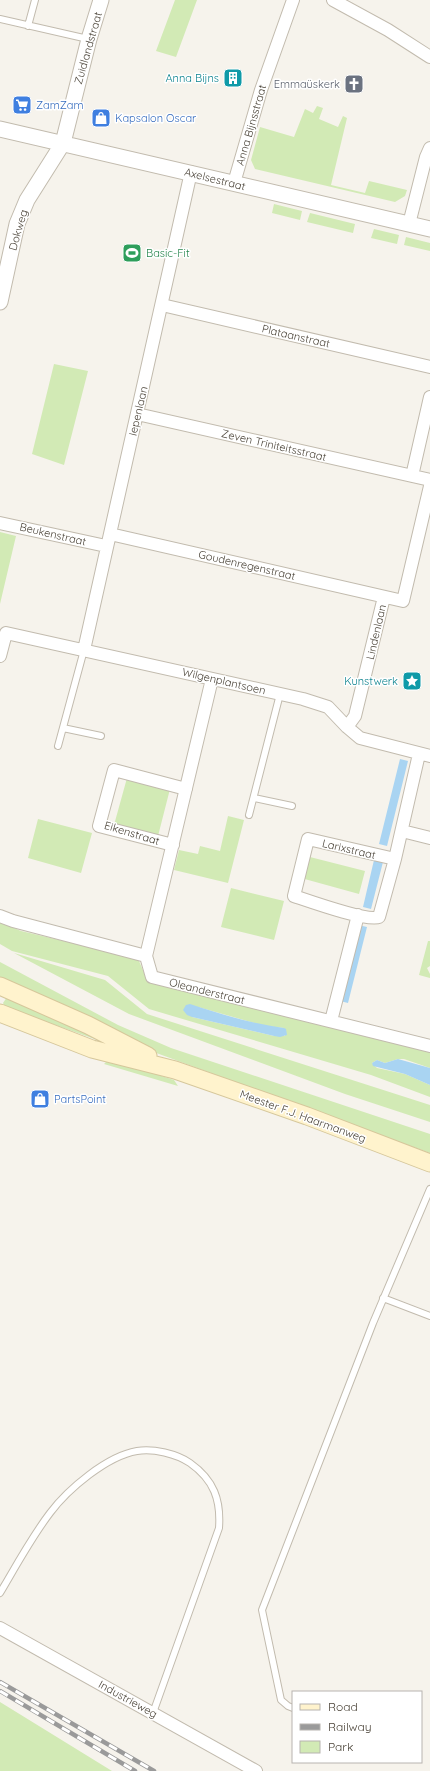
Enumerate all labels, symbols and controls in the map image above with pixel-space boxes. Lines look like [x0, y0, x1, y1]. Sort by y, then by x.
street label: Zuidlandstraat [71, 10, 105, 86]
building icon: Anna Bijns [222, 67, 244, 89]
place label: Anna Bijns [165, 71, 219, 85]
church icon: Emmaüskerk [343, 73, 365, 95]
place label: Emmaüskerk [274, 77, 340, 91]
street label: Anna Bijnsstraat [233, 83, 269, 167]
supermarket icon: ZamZam [11, 94, 33, 116]
place label: ZamZam [36, 98, 84, 112]
shop icon: Kapsalon Oscar [90, 107, 112, 129]
place label: Kapsalon Oscar [115, 111, 197, 125]
street label: Axelsestraat [183, 165, 247, 193]
street label: Dokweg [6, 208, 30, 252]
sports icon: Basic-Fit [121, 242, 143, 264]
place label: Basic-Fit [146, 246, 190, 260]
street label: Plataanstraat [261, 321, 332, 351]
street label: Iepenlaan [125, 385, 151, 437]
street label: Zeven Triniteitsstraat [220, 426, 328, 464]
street label: Beukenstraat [18, 520, 88, 549]
street label: Goudenregenstraat [197, 547, 297, 583]
street label: Lindenlaan [363, 603, 389, 661]
street label: Wilgenplantsoen [181, 665, 267, 697]
place icon: Kunstwerk [401, 670, 423, 692]
place label: Kunstwerk [344, 674, 398, 688]
street label: Eikenstraat [103, 818, 162, 848]
street label: Larixstraat [321, 836, 377, 862]
street label: Oleanderstraat [168, 975, 247, 1007]
street label: Meester F.J. Haarmanweg [238, 1087, 368, 1145]
shop icon: PartsPoint [29, 1088, 51, 1110]
place label: PartsPoint [54, 1092, 106, 1106]
street label: Industrieweg [96, 1677, 160, 1721]
legend [292, 1691, 422, 1763]
text: Road [328, 1699, 358, 1714]
text: Railway [328, 1719, 372, 1734]
text: Park [328, 1739, 353, 1754]

